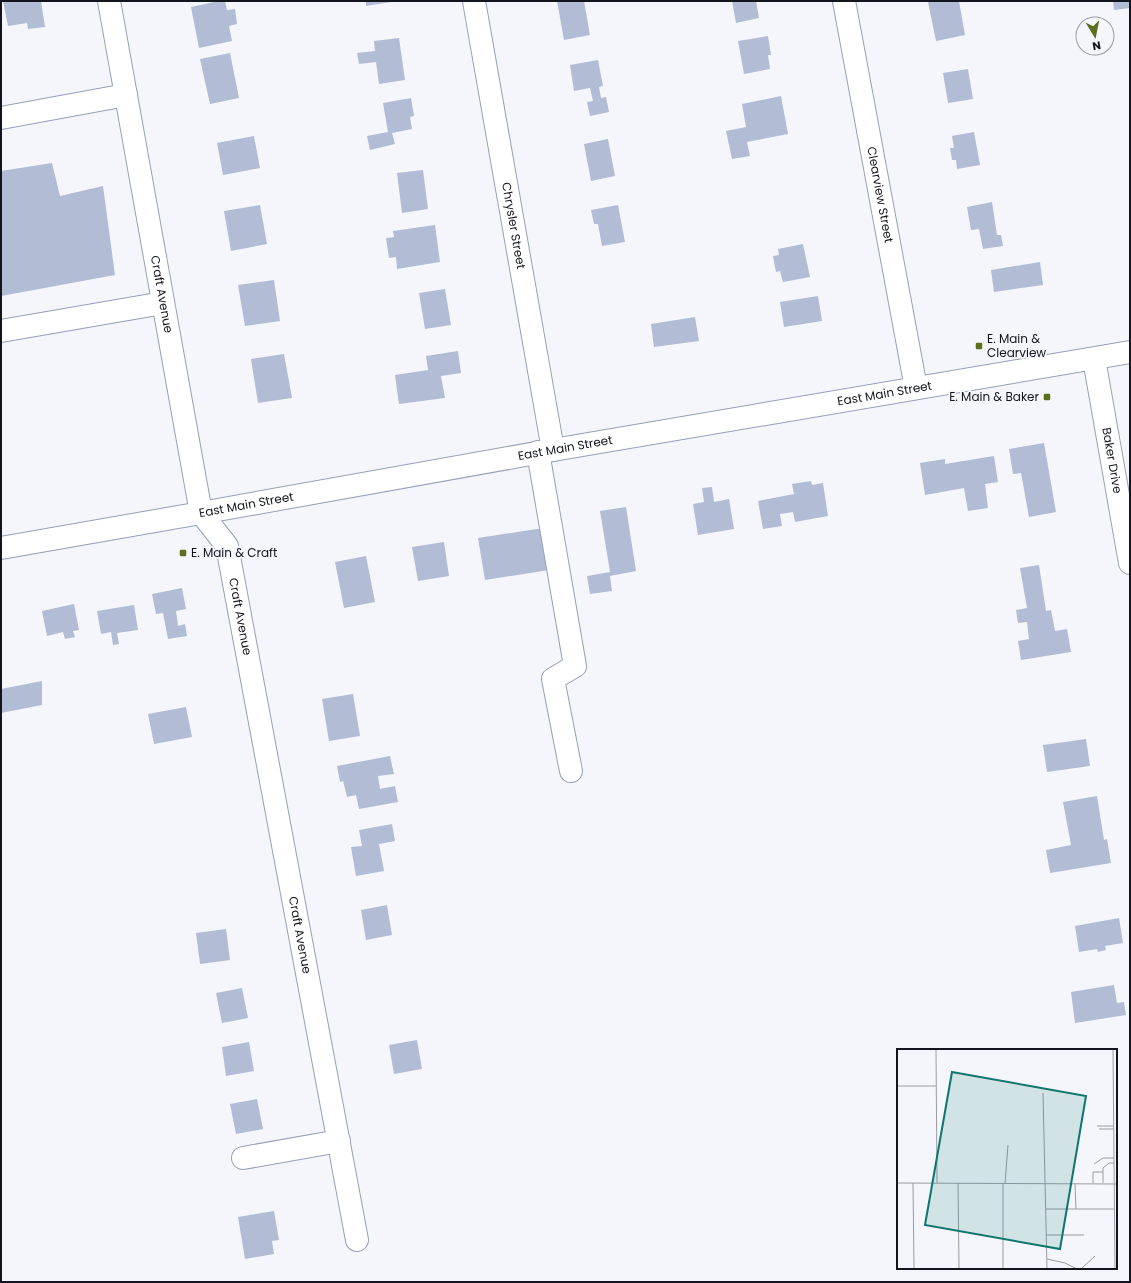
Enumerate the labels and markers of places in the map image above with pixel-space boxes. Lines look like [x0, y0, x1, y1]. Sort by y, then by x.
place label: E. Main & Clearview [987, 330, 1046, 361]
marker: E. Main & Clearview [974, 341, 984, 351]
place label: E. Main & Baker [949, 388, 1040, 405]
marker: E. Main & Baker [1042, 392, 1052, 402]
place label: E. Main & Craft [191, 544, 277, 561]
marker: E. Main & Craft [178, 548, 188, 558]

